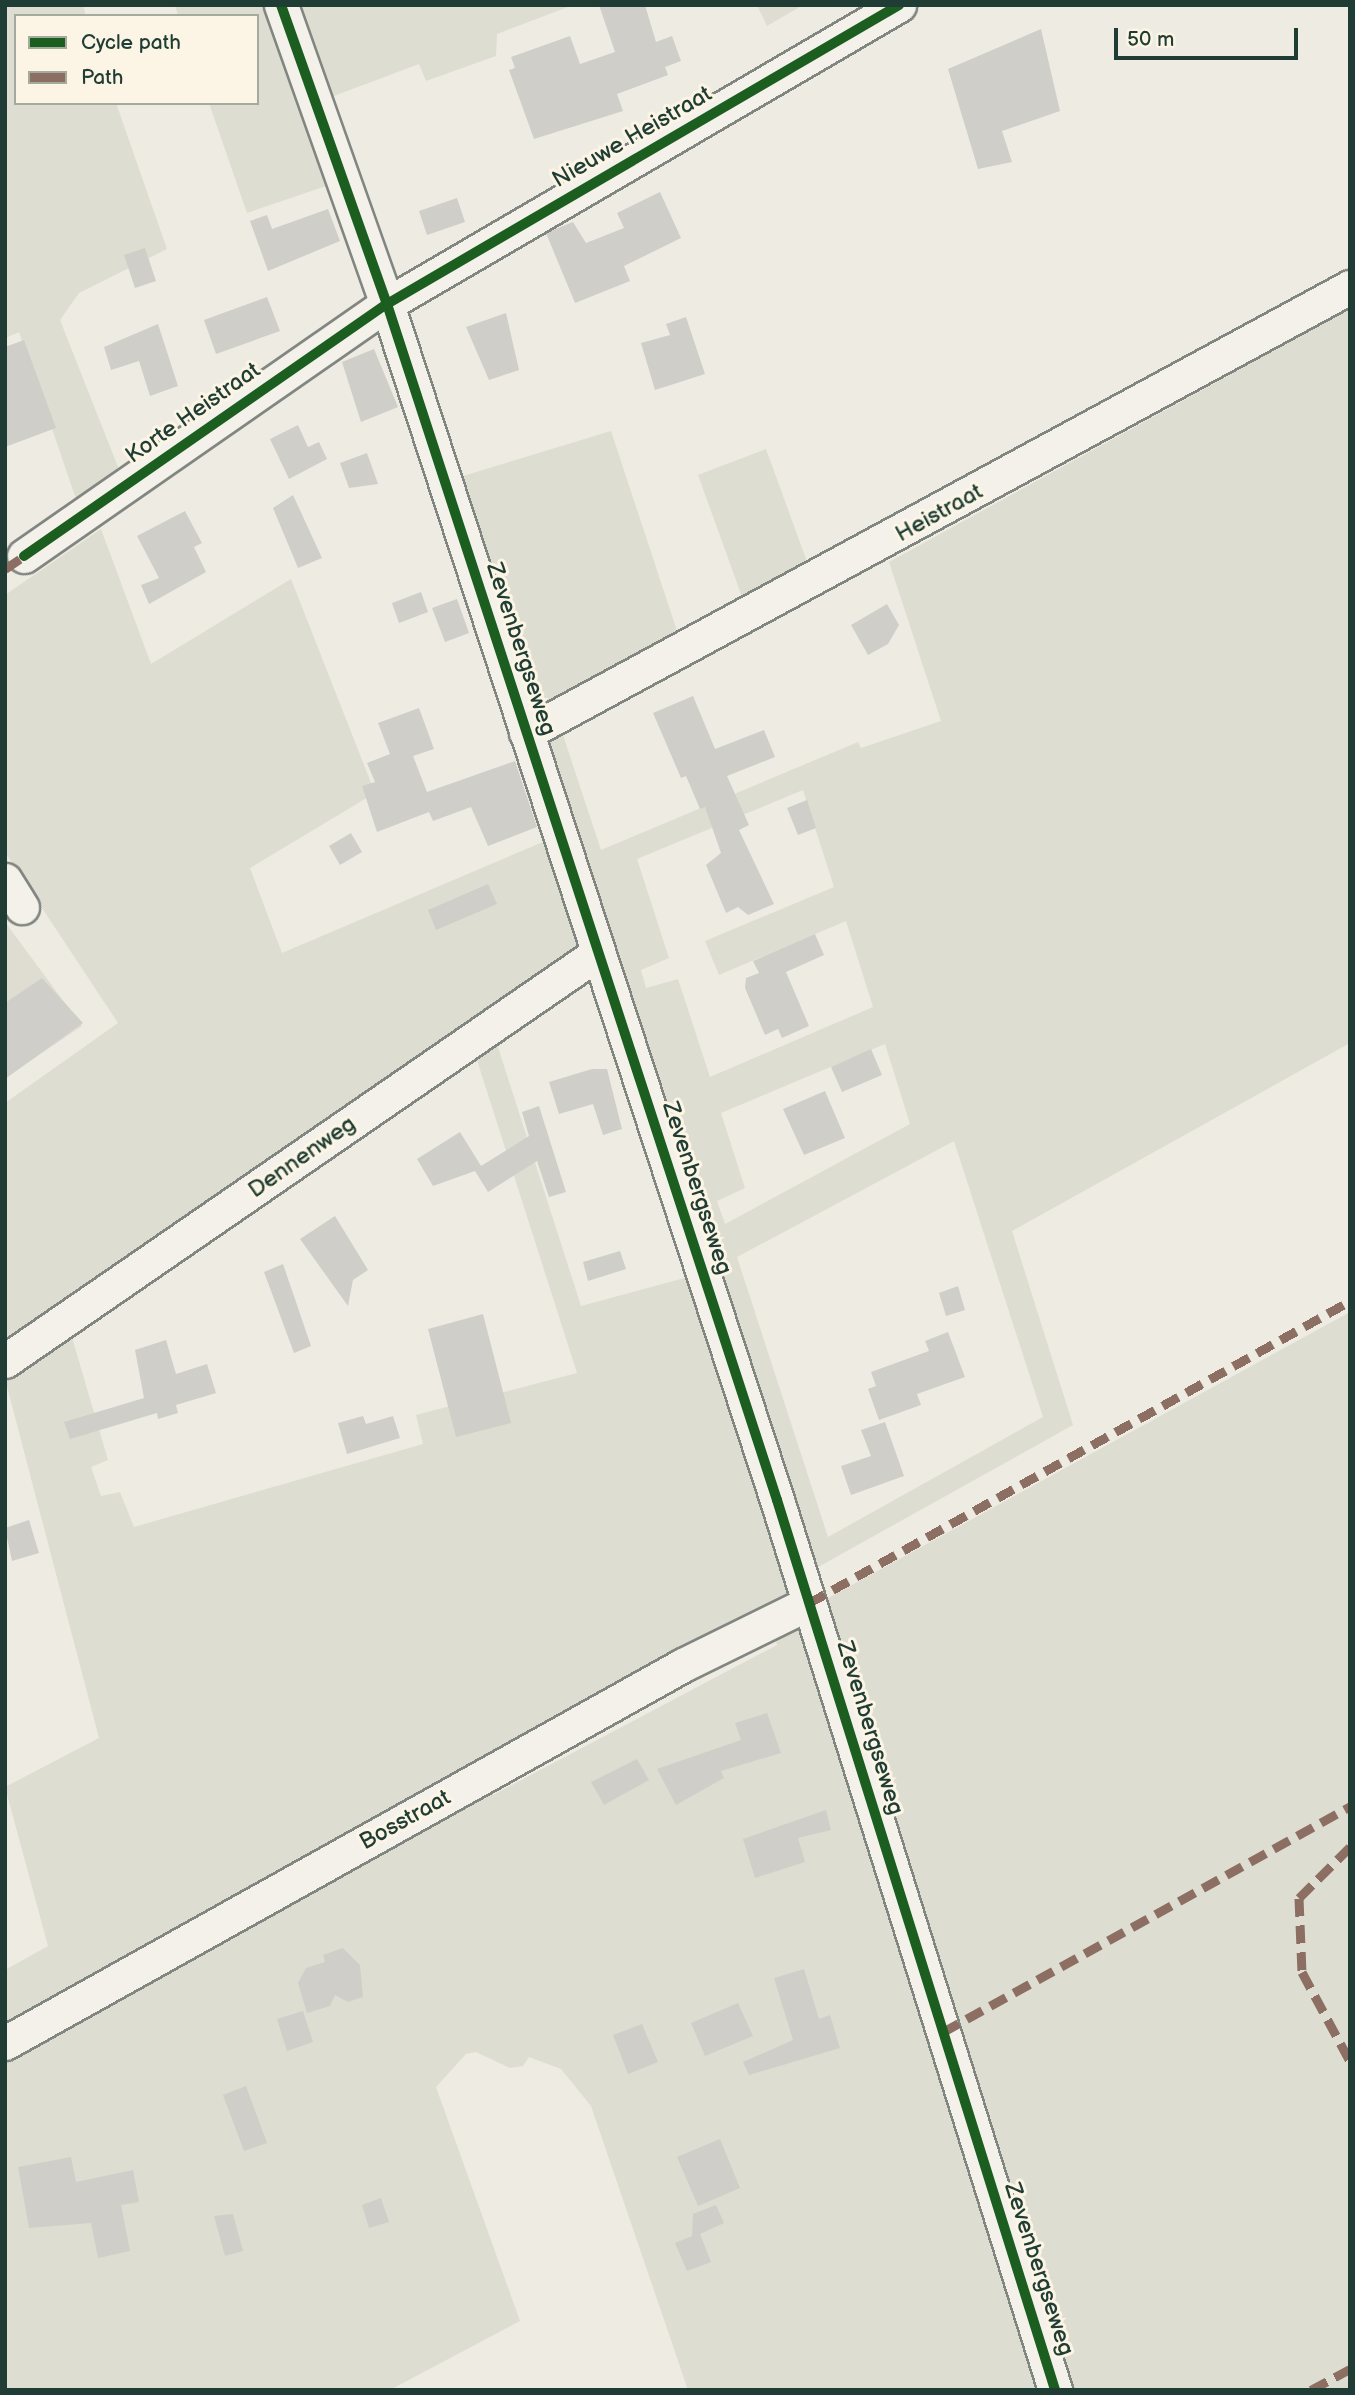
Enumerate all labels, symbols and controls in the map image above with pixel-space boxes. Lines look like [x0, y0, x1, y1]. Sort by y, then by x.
legend [14, 14, 259, 105]
scale bar [1117, 14, 1301, 58]
text: 50 m [1127, 27, 1174, 52]
text: Cycle path [81, 30, 181, 55]
text: Path [81, 65, 123, 90]
street label: Nieuwe Heistraat [547, 80, 717, 194]
street label: Korte Heistraat [121, 356, 265, 470]
street label: Heistraat [891, 478, 987, 548]
street label: Zevenbergseweg [480, 559, 562, 739]
street label: Zevenbergseweg [656, 1098, 738, 1278]
street label: Dennenweg [243, 1110, 361, 1204]
street label: Zevenbergseweg [830, 1638, 910, 1818]
street label: Bosstraat [355, 1784, 455, 1856]
street label: Zevenbergseweg [998, 2179, 1080, 2359]

